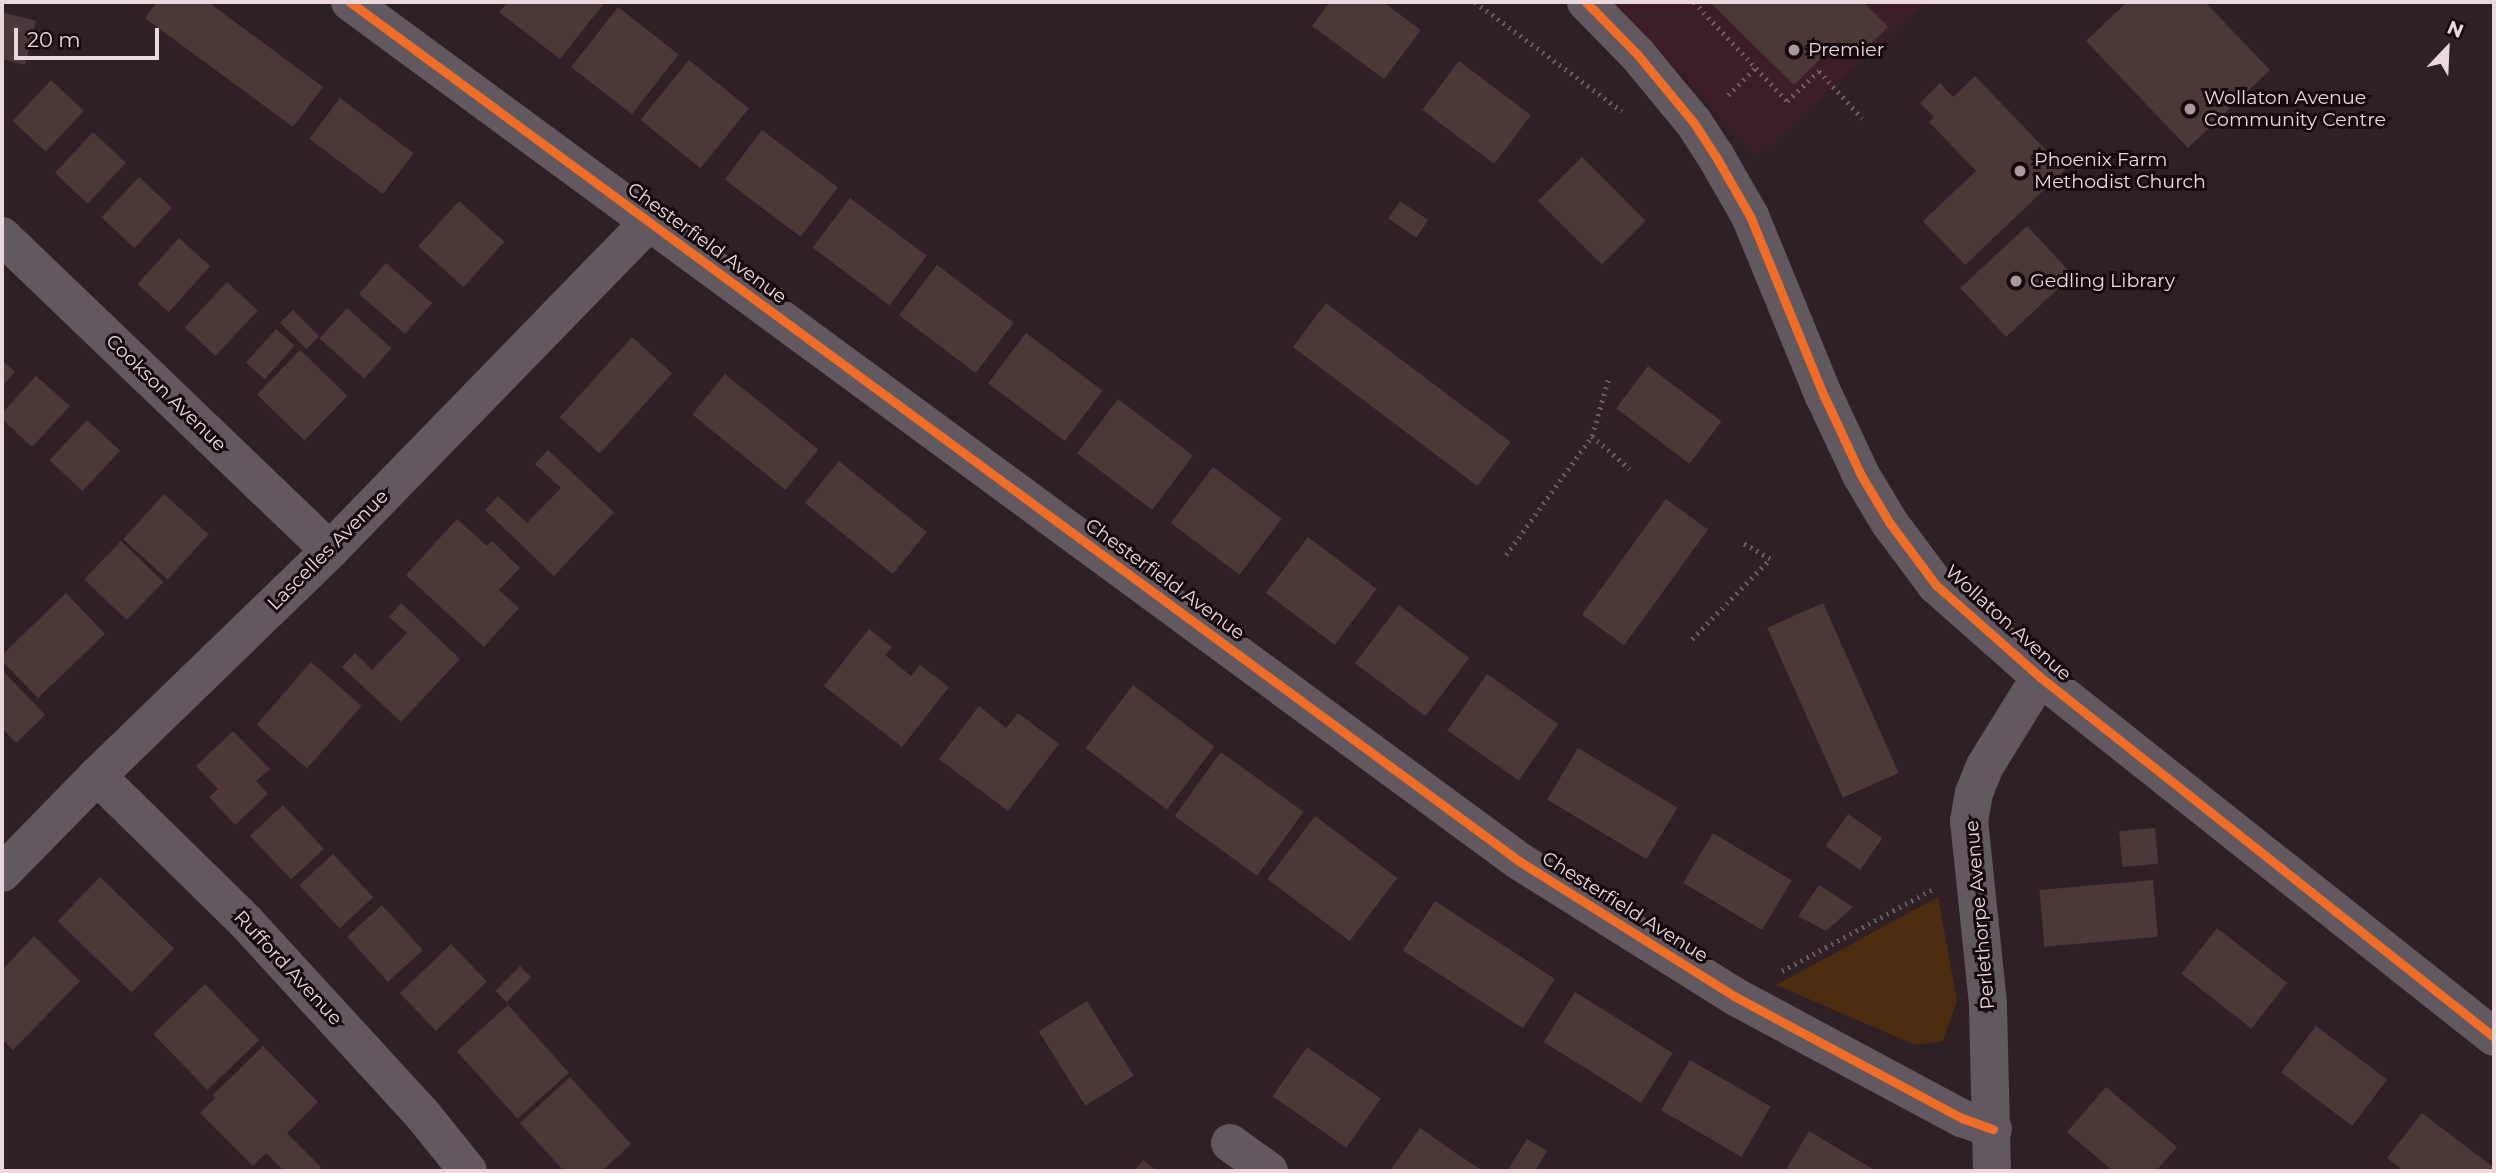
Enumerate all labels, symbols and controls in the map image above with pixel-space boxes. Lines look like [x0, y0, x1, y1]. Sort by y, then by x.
scale bar [18, 14, 163, 58]
north arrow [2412, 14, 2482, 84]
text: N [2444, 16, 2467, 43]
text: 20 m [27, 27, 81, 52]
place label: Premier [1808, 39, 1884, 61]
marker: Premier [1786, 42, 1802, 58]
place label: Wollaton Avenue Community Centre [2204, 87, 2386, 131]
marker: Wollaton Avenue Community Centre [2182, 101, 2198, 117]
place label: Phoenix Farm Methodist Church [2034, 149, 2206, 193]
marker: Phoenix Farm Methodist Church [2012, 163, 2028, 179]
street label: Chesterfield Avenue [623, 177, 791, 309]
place label: Gedling Library [2030, 270, 2175, 292]
marker: Gedling Library [2008, 273, 2024, 289]
street label: Cookson Avenue [101, 330, 231, 456]
street label: Lascelles Avenue [263, 485, 393, 615]
street label: Chesterfield Avenue [1081, 513, 1249, 645]
street label: Wollaton Avenue [1940, 560, 2076, 686]
street label: Perlethorpe Avenue [1960, 819, 2000, 1011]
street label: Chesterfield Avenue [1538, 847, 1712, 967]
street label: Rufford Avenue [229, 906, 347, 1030]

